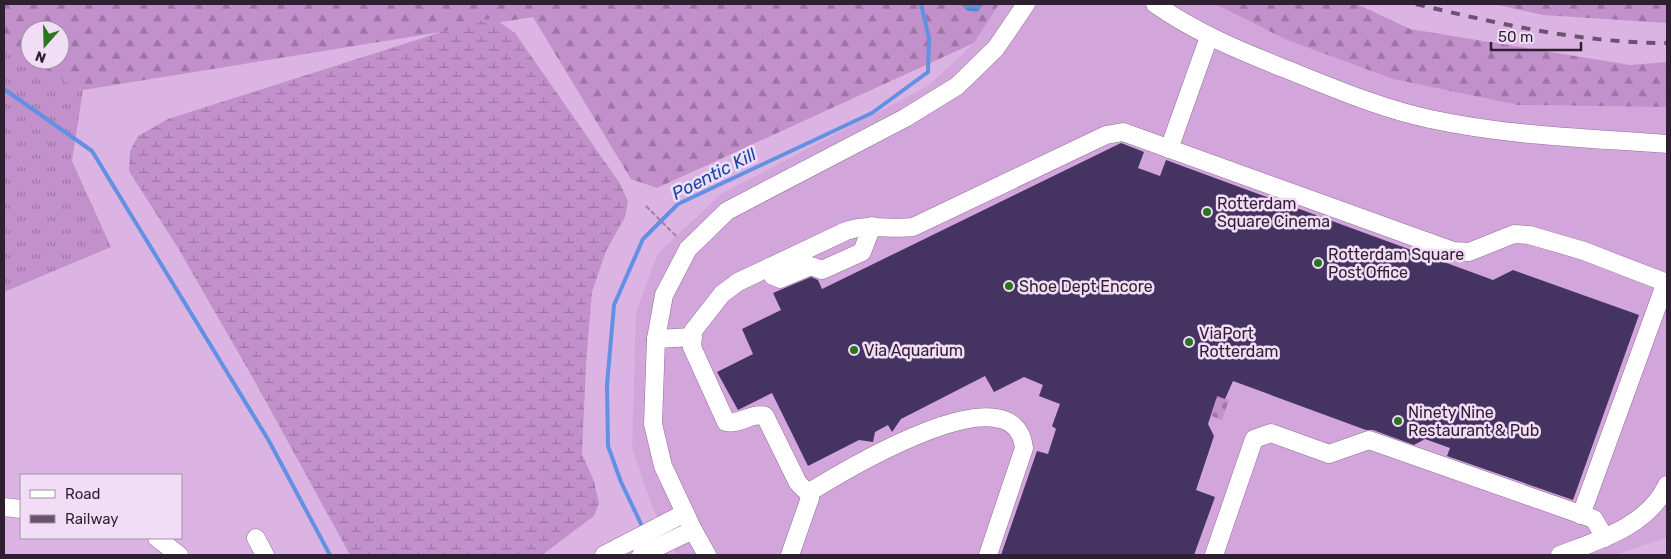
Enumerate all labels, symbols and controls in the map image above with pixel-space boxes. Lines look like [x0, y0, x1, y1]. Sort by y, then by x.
north arrow [20, 20, 70, 70]
scale bar [1491, 20, 1581, 52]
text: 50 m [1498, 28, 1533, 46]
text: N [33, 47, 48, 66]
water label: Poentic Kill [668, 143, 761, 205]
place label: Rotterdam Square Cinema [1217, 194, 1330, 231]
marker: Rotterdam Square Cinema [1201, 206, 1213, 218]
place label: Rotterdam Square Post Office [1328, 245, 1464, 282]
marker: Rotterdam Square Post Office [1312, 257, 1324, 269]
place label: Shoe Dept Encore [1019, 277, 1153, 296]
marker: Shoe Dept Encore [1003, 280, 1015, 292]
place label: ViaPort Rotterdam [1199, 324, 1278, 361]
marker: ViaPort Rotterdam [1183, 336, 1195, 348]
place label: Via Aquarium [864, 341, 963, 360]
marker: Via Aquarium [848, 344, 860, 356]
place label: Ninety Nine Restaurant & Pub [1408, 403, 1539, 440]
marker: Ninety Nine Restaurant & Pub [1392, 415, 1404, 427]
legend [20, 474, 182, 539]
text: Road [65, 485, 101, 503]
text: Railway [65, 510, 119, 528]

